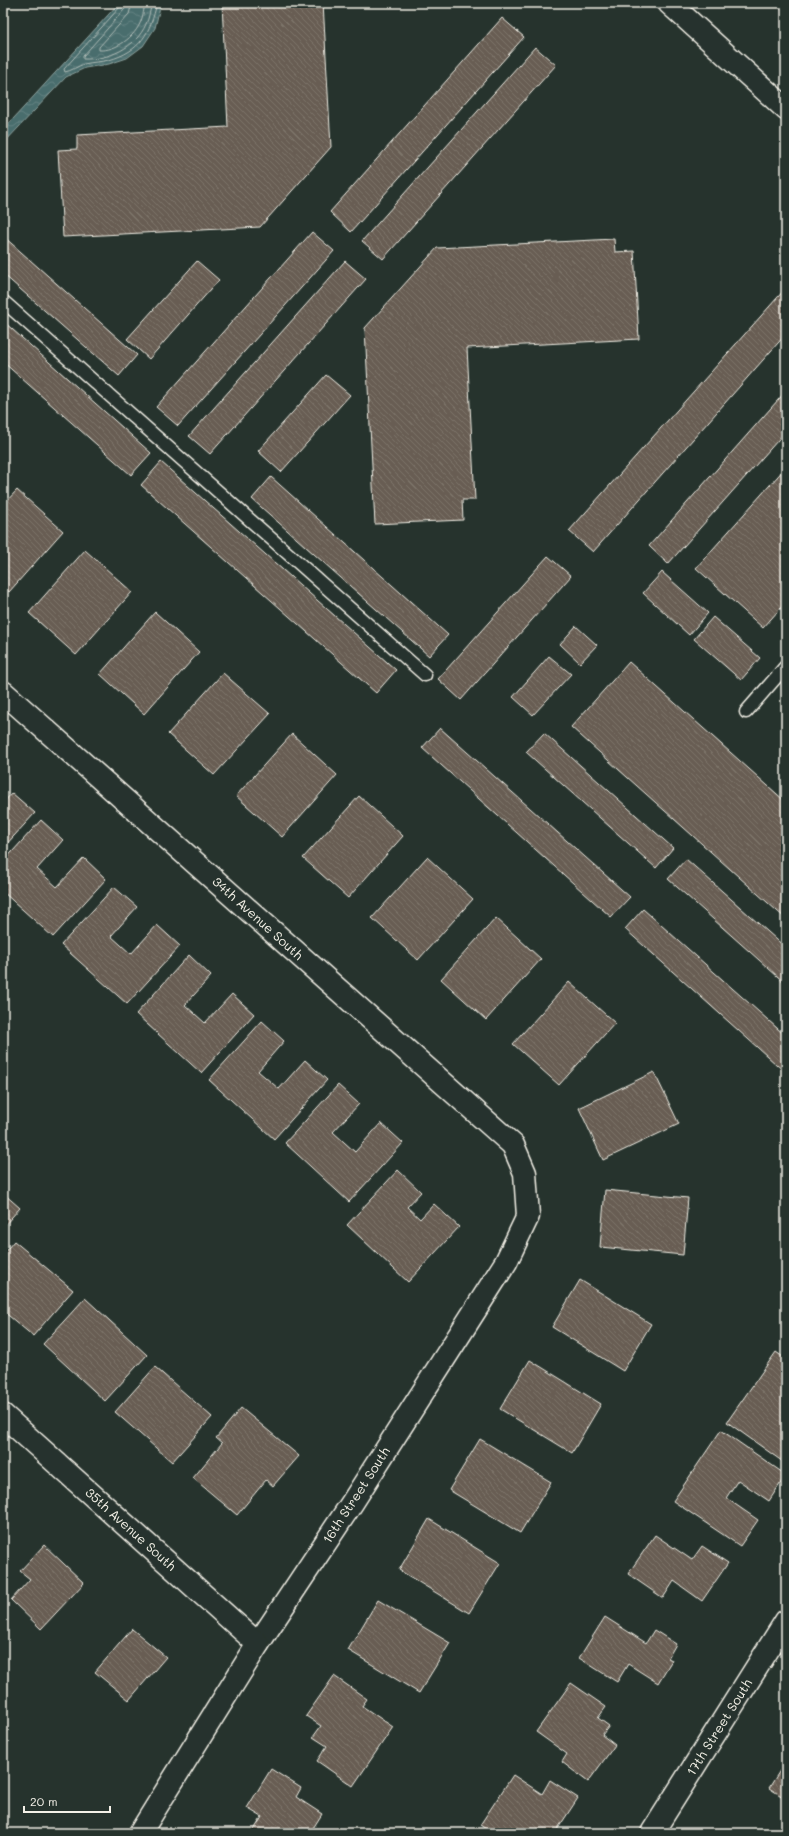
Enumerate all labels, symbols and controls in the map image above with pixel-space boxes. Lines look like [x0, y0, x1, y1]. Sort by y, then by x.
street label: 34th Avenue South [209, 872, 307, 963]
street label: 16th Street South [318, 1443, 393, 1546]
street label: 35th Avenue South [82, 1483, 180, 1574]
street label: 17th Street South [682, 1675, 755, 1778]
scale bar [24, 1788, 110, 1814]
text: 20 m [30, 1793, 58, 1809]

